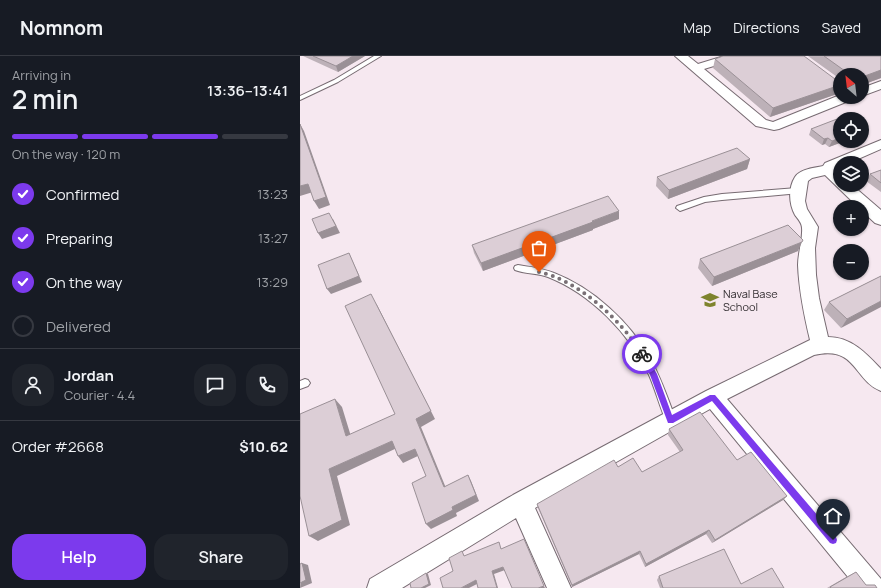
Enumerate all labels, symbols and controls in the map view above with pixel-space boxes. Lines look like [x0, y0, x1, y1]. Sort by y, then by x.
text: Nomnom [20, 15, 103, 41]
text: Map [683, 18, 711, 37]
text: Directions [733, 18, 800, 37]
text: Saved [822, 18, 861, 37]
text: Arriving in [12, 66, 71, 84]
north arrow [833, 68, 869, 104]
map controls [833, 68, 869, 280]
text: 13:36–13:41 [207, 80, 288, 101]
text: 2 min [12, 81, 78, 117]
button: locate [833, 112, 869, 148]
text: On the way · 120 m [12, 145, 120, 163]
button: layers [833, 156, 869, 192]
icon: check [12, 183, 34, 205]
text: Confirmed [46, 184, 119, 205]
text: 13:23 [257, 185, 288, 203]
button: + [833, 200, 869, 236]
icon: check [12, 227, 34, 249]
text: Preparing [46, 228, 113, 249]
text: 13:27 [258, 229, 288, 247]
pin [522, 231, 556, 272]
icon: bag [528, 237, 550, 259]
button: − [833, 244, 869, 280]
icon: check [12, 271, 34, 293]
text: On the way [46, 272, 122, 293]
text: 13:29 [256, 273, 288, 291]
place label: Naval Base School [723, 286, 778, 314]
school or university icon: Naval Base School [700, 290, 720, 310]
text: Delivered [46, 316, 111, 337]
courier [622, 334, 662, 374]
icon: bike [631, 343, 653, 365]
button: person [12, 364, 54, 406]
button: chat [194, 364, 236, 406]
button: phone [246, 364, 288, 406]
text: Jordan [64, 365, 114, 386]
text: Courier · 4.4 [64, 386, 135, 404]
text: Order #2668 [12, 436, 104, 457]
text: $10.62 [239, 436, 288, 457]
pin [816, 499, 850, 540]
icon: home [822, 505, 844, 527]
button: Help [12, 534, 146, 580]
button: Share [154, 534, 288, 580]

